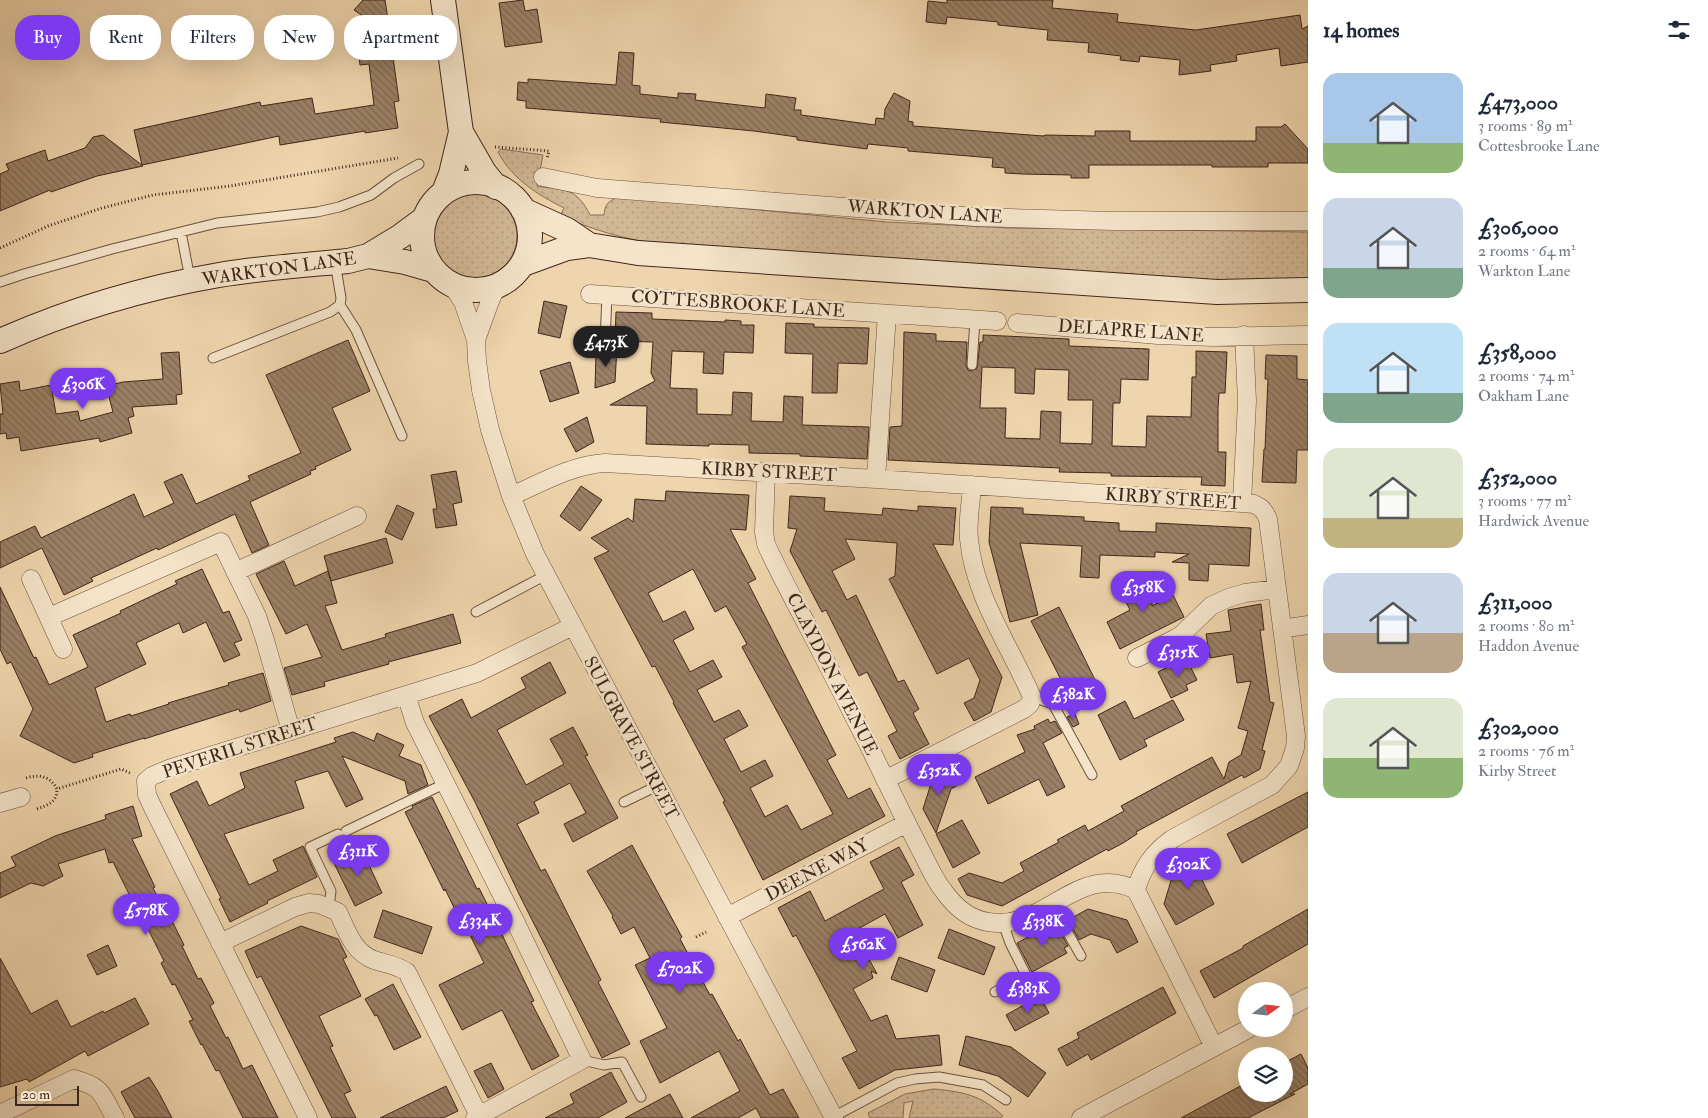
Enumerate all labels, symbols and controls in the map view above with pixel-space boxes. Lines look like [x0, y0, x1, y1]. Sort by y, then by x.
chip: Buy [15, 15, 80, 60]
chip: Rent [90, 15, 161, 60]
chip: Filters [171, 15, 254, 60]
chip: New [264, 15, 334, 60]
chip: Apartment [344, 15, 457, 60]
icon: filters [1665, 16, 1693, 44]
text: 14 homes [1323, 17, 1400, 44]
text: £473,000 [1478, 89, 1558, 116]
icon: home [1363, 93, 1423, 153]
text: 3 rooms · 89 m² [1478, 116, 1573, 136]
text: Cottesbrooke Lane [1478, 136, 1600, 156]
street label: WARKTON LANE [846, 195, 1003, 229]
text: £306,000 [1478, 214, 1559, 241]
icon: home [1363, 218, 1423, 278]
text: 2 rooms · 64 m² [1478, 241, 1576, 261]
street label: WARKTON LANE [199, 247, 358, 291]
text: Warkton Lane [1478, 261, 1570, 281]
street label: COTTESBROOKE LANE [630, 285, 846, 323]
street label: DELAPRE LANE [1057, 314, 1205, 348]
pin: £473K [571, 326, 641, 368]
text: £473K [584, 332, 628, 352]
text: £358,000 [1478, 339, 1557, 366]
icon: home [1363, 343, 1423, 403]
text: 2 rooms · 74 m² [1478, 366, 1574, 386]
pin: £306K [48, 368, 118, 410]
text: £306K [61, 374, 105, 394]
text: Oakham Lane [1478, 386, 1569, 406]
street label: KIRBY STREET [700, 457, 838, 487]
text: £352,000 [1478, 464, 1557, 491]
icon: home [1363, 468, 1423, 528]
street label: KIRBY STREET [1104, 483, 1242, 515]
text: 3 rooms · 77 m² [1478, 491, 1572, 511]
text: Hardwick Avenue [1478, 511, 1589, 531]
pin: £358K [1108, 570, 1178, 613]
text: £358K [1122, 577, 1164, 597]
street label: CLAYDON AVENUE [781, 589, 883, 759]
text: £311,000 [1478, 589, 1552, 616]
icon: home [1363, 593, 1423, 653]
text: 2 rooms · 80 m² [1478, 616, 1575, 636]
pin: £315K [1143, 636, 1213, 678]
text: Haddon Avenue [1478, 636, 1579, 656]
text: £315K [1158, 642, 1198, 662]
street label: SULGRAVE STREET [578, 652, 684, 824]
pin: £382K [1038, 678, 1108, 720]
text: £382K [1051, 684, 1095, 704]
street label: PEVERIL STREET [160, 712, 321, 784]
text: £302,000 [1478, 714, 1559, 741]
icon: home [1363, 718, 1423, 778]
text: 2 rooms · 76 m² [1478, 741, 1574, 761]
pin: £352K [904, 754, 974, 796]
text: £352K [917, 760, 961, 780]
text: Kirby Street [1478, 761, 1556, 781]
street label: DEENE WAY [761, 833, 873, 907]
pin: £311K [323, 834, 393, 877]
text: £311K [338, 841, 378, 861]
pin: £302K [1153, 848, 1223, 890]
text: £302K [1166, 854, 1210, 874]
pin: £578K [111, 894, 181, 936]
text: £578K [124, 900, 168, 920]
pin: £334K [445, 904, 515, 946]
pin: £338K [1008, 904, 1078, 947]
text: £334K [459, 910, 501, 930]
text: £338K [1022, 911, 1064, 931]
pin: £562K [828, 928, 898, 970]
text: £562K [840, 934, 886, 954]
pin: £702K [645, 952, 715, 994]
text: £702K [657, 958, 703, 978]
pin: £383K [993, 972, 1063, 1014]
text: £383K [1007, 978, 1049, 998]
north arrow [1238, 982, 1292, 1038]
map controls [1238, 982, 1293, 1102]
button: layers [1238, 1047, 1293, 1102]
scale bar [15, 1083, 79, 1106]
text: 20 m [22, 1086, 50, 1103]

